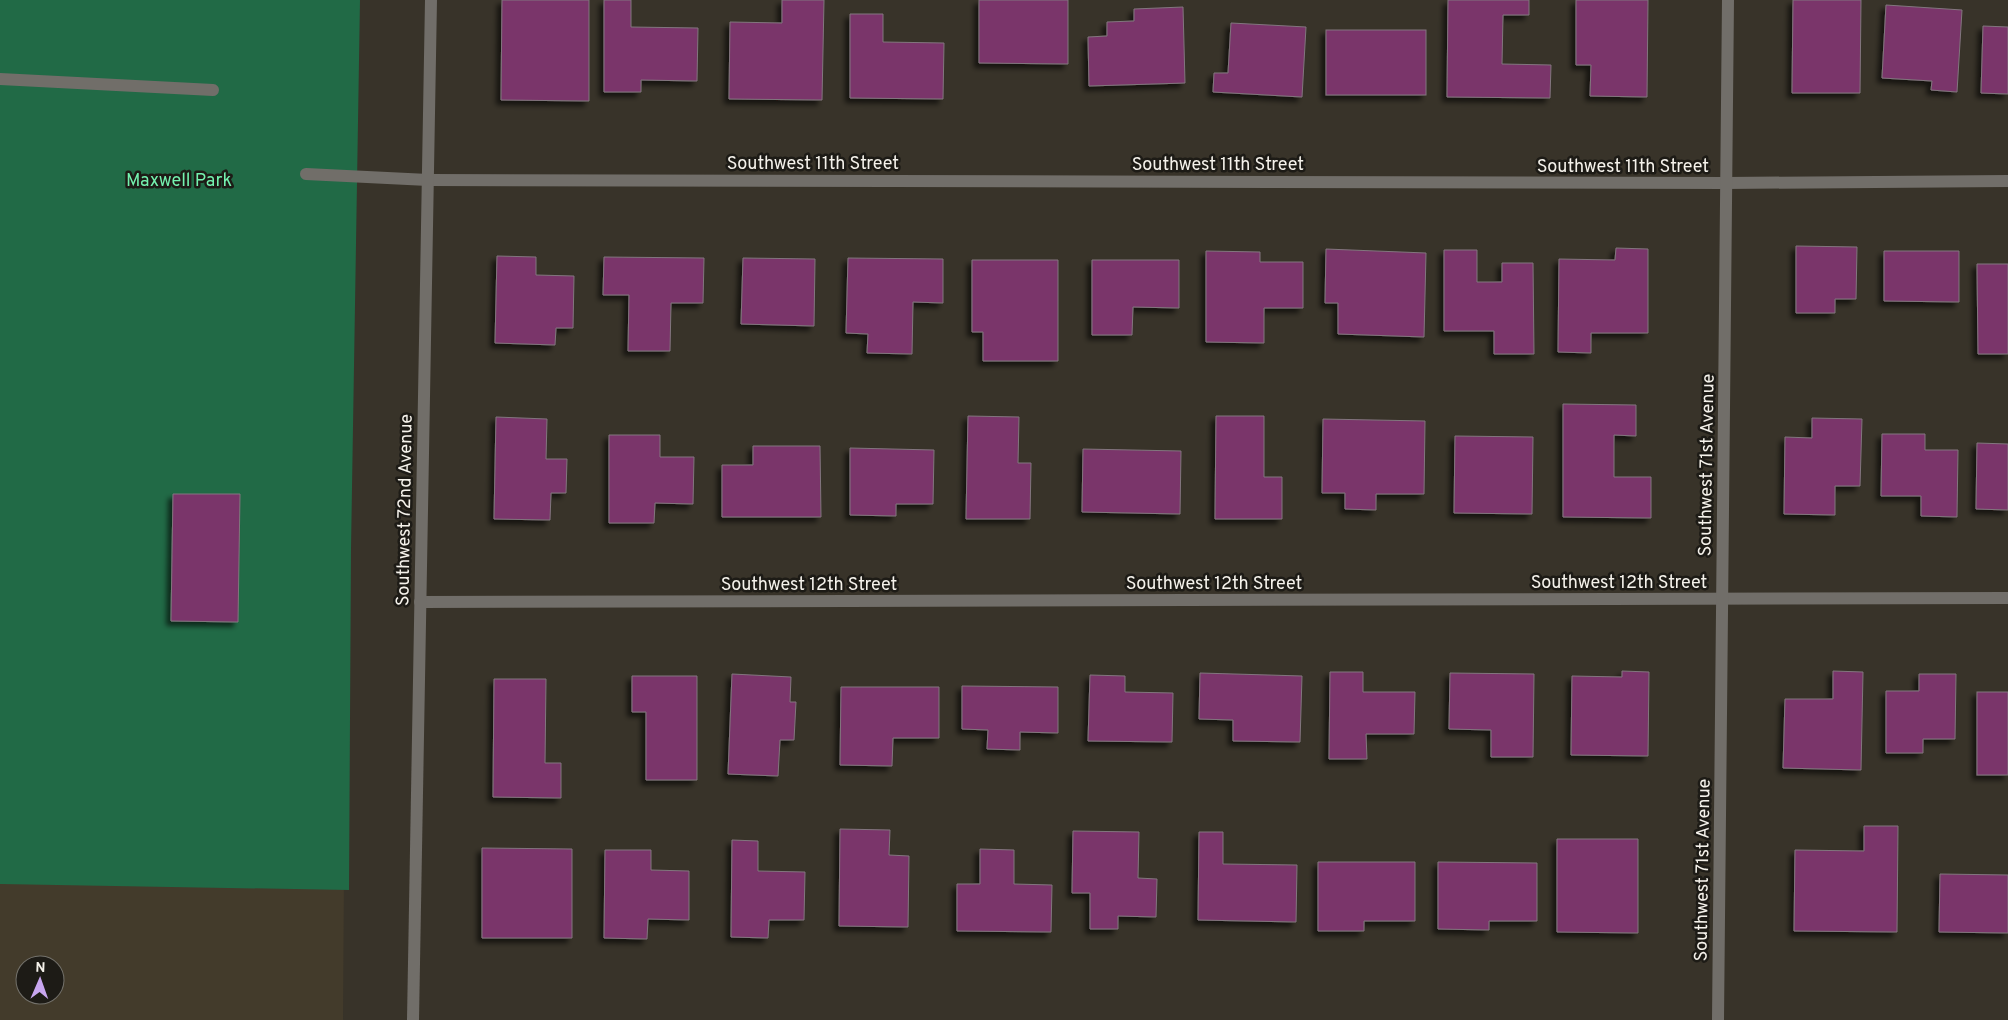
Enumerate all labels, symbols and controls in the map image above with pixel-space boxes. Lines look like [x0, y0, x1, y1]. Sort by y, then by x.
street label: Southwest 11th Street [727, 153, 899, 176]
street label: Southwest 11th Street [1132, 154, 1304, 177]
street label: Southwest 11th Street [1537, 156, 1709, 179]
park label: Maxwell Park [126, 170, 232, 193]
street label: Southwest 71st Avenue [1694, 374, 1721, 557]
street label: Southwest 72nd Avenue [392, 414, 419, 606]
street label: Southwest 12th Street [1531, 572, 1707, 595]
street label: Southwest 12th Street [1126, 573, 1302, 596]
street label: Southwest 12th Street [721, 574, 897, 597]
street label: Southwest 71st Avenue [1690, 779, 1717, 962]
north arrow [15, 955, 65, 1005]
text: N [35, 960, 46, 977]

